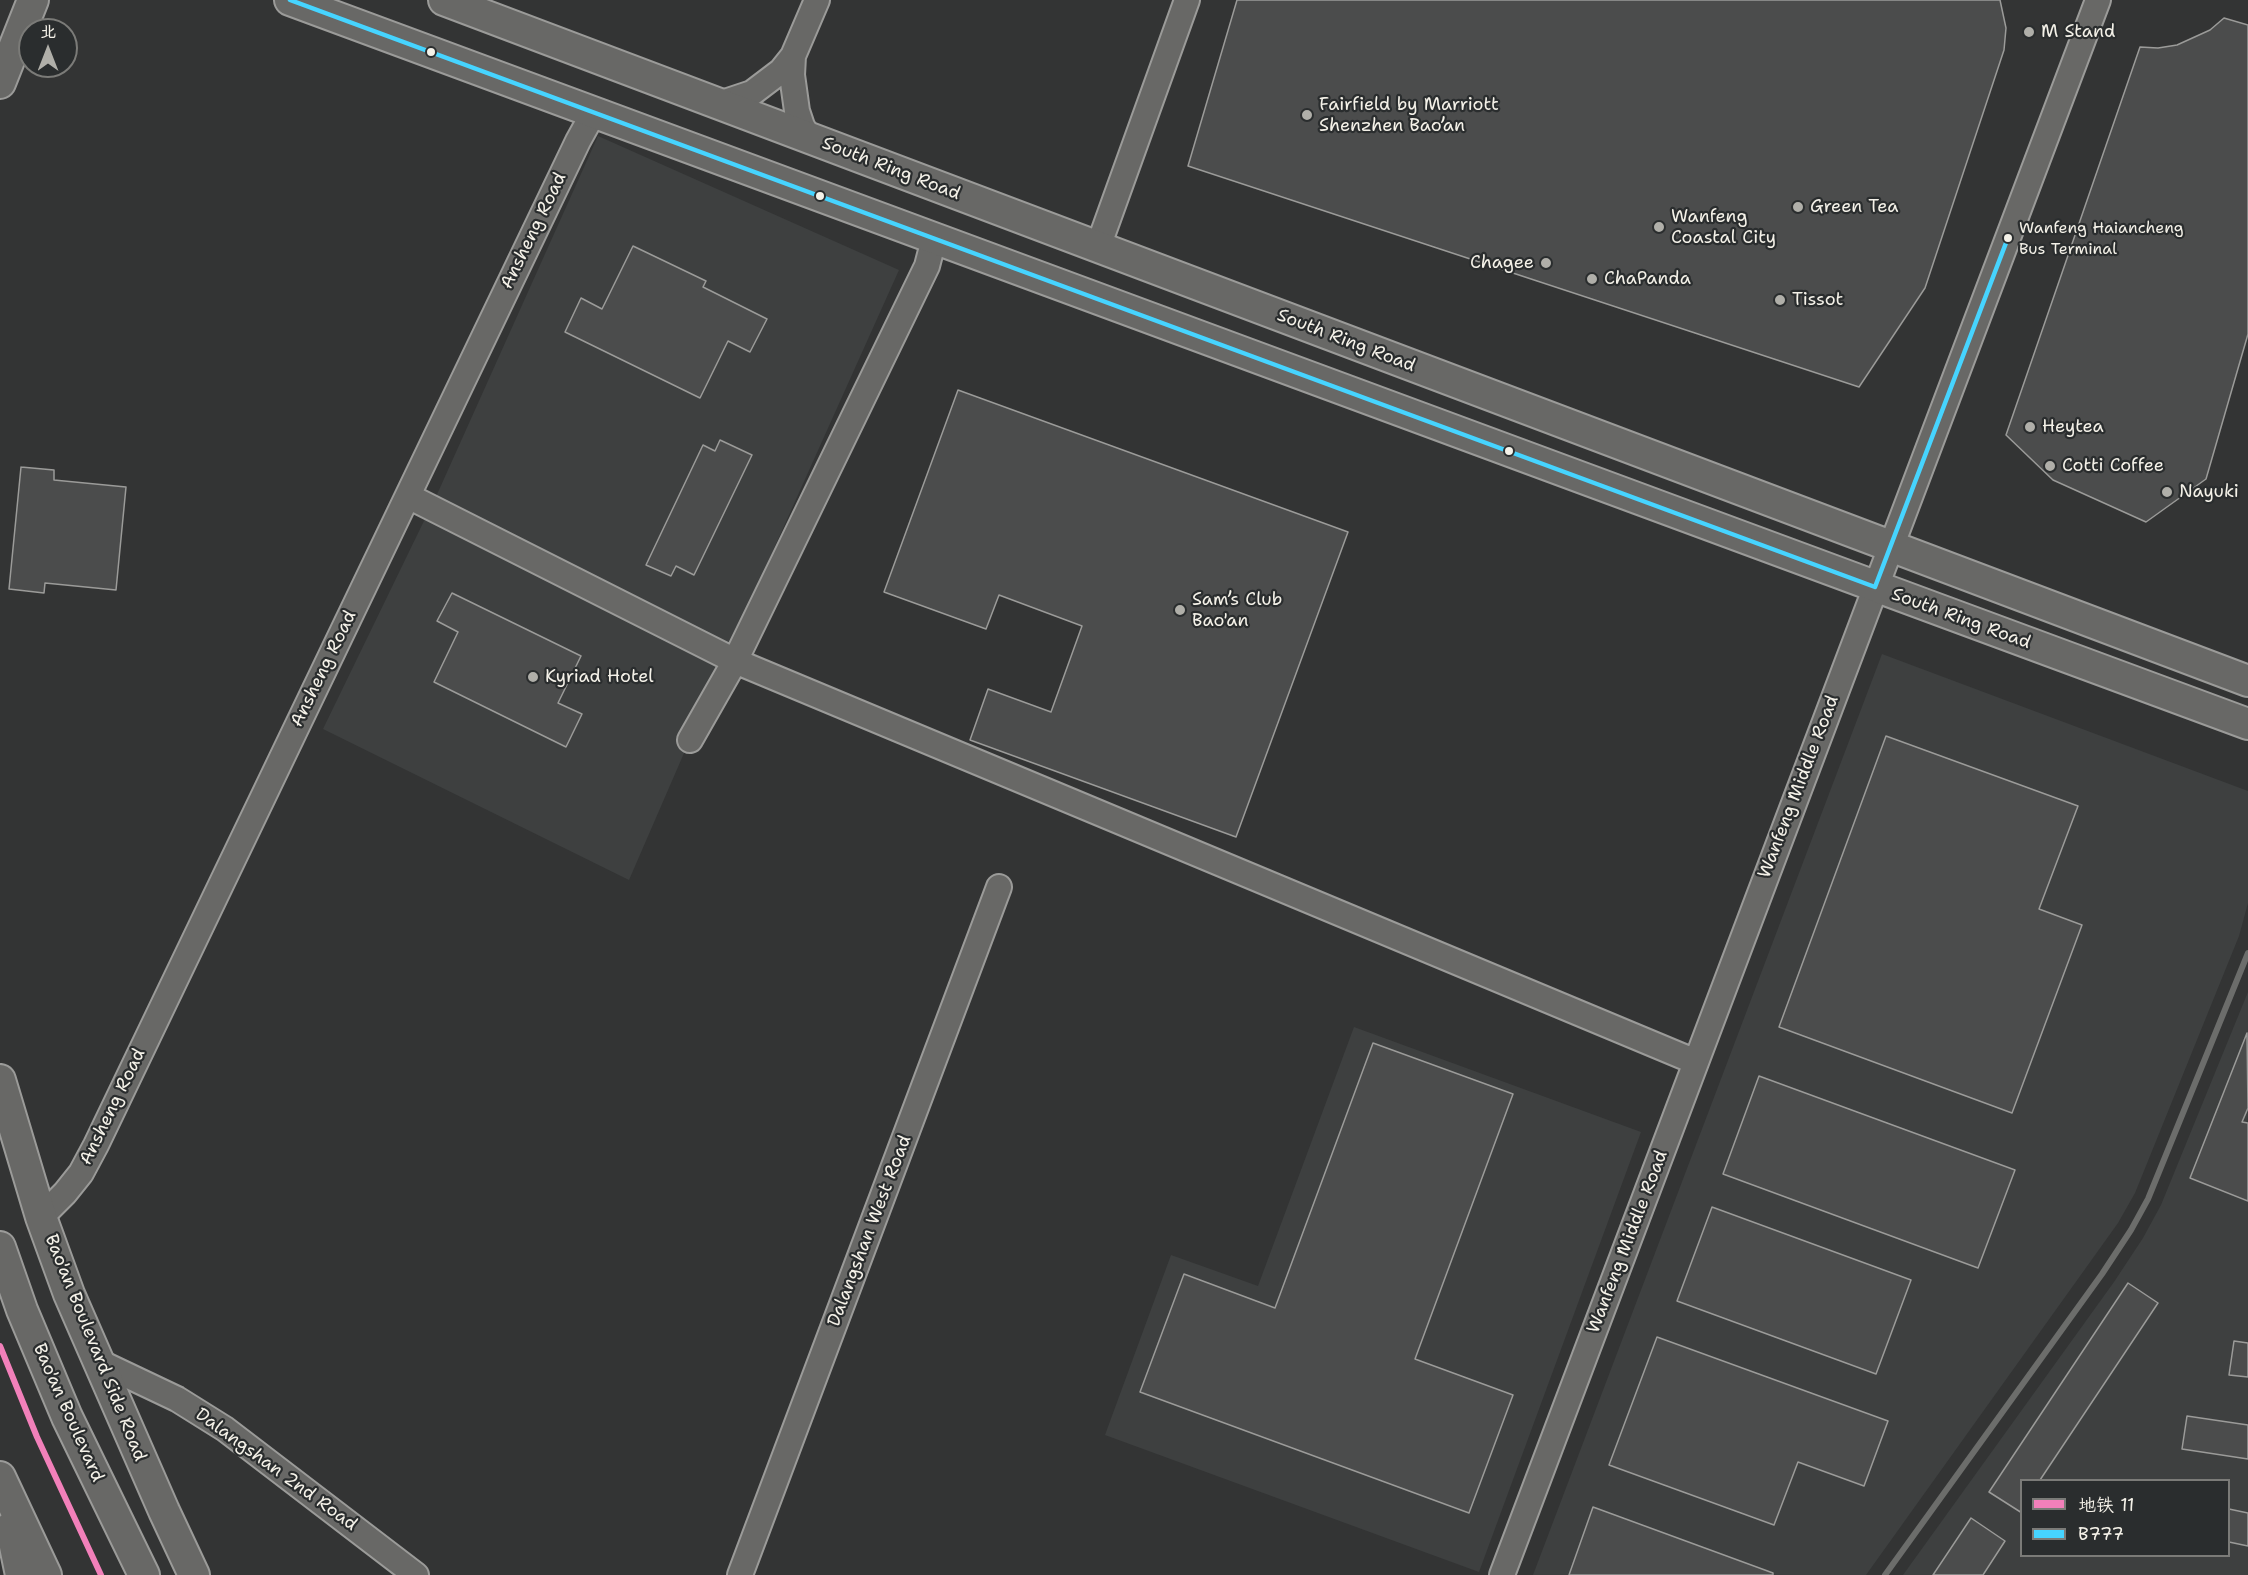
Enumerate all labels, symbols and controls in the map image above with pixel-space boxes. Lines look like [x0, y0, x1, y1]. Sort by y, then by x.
north arrow [18, 18, 78, 78]
text: 北 [40, 21, 56, 42]
place label: M Stand [2041, 21, 2115, 43]
marker: M Stand [2022, 25, 2036, 39]
unlabelled marker [425, 46, 437, 58]
place label: Fairfield by Marriott Shenzhen Bao’an [1319, 94, 1499, 136]
marker: Fairfield by Marriott Shenzhen Bao’an [1300, 108, 1314, 122]
street label: South Ring Road [819, 133, 963, 205]
street label: Ansheng Road [497, 169, 571, 293]
unlabelled marker [814, 190, 826, 202]
place label: Green Tea [1810, 196, 1898, 218]
marker: Green Tea [1791, 200, 1805, 214]
place label: Wanfeng Coastal City [1671, 206, 1776, 248]
place label: Wanfeng Haiancheng Bus Terminal [2019, 219, 2184, 257]
marker: Wanfeng Coastal City [1652, 220, 1666, 234]
marker: Wanfeng Haiancheng Bus Terminal [2002, 232, 2014, 244]
place label: Chagee [1470, 252, 1534, 274]
marker: Chagee [1539, 256, 1553, 270]
place label: ChaPanda [1604, 268, 1691, 290]
marker: ChaPanda [1585, 272, 1599, 286]
place label: Tissot [1792, 289, 1843, 311]
marker: Tissot [1773, 293, 1787, 307]
street label: South Ring Road [1274, 305, 1418, 377]
place label: Heytea [2042, 416, 2104, 438]
marker: Heytea [2023, 420, 2037, 434]
unlabelled marker [1503, 445, 1515, 457]
place label: Cotti Coffee [2062, 455, 2164, 477]
marker: Cotti Coffee [2043, 459, 2057, 473]
place label: Nayuki [2179, 481, 2239, 503]
marker: Nayuki [2160, 485, 2174, 499]
street label: South Ring Road [1889, 584, 2033, 654]
place label: Sam’s Club Bao'an [1192, 589, 1282, 632]
marker: Sam’s Club Bao'an [1173, 603, 1187, 617]
street label: Ansheng Road [287, 607, 361, 731]
place label: Kyriad Hotel [545, 666, 654, 688]
marker: Kyriad Hotel [526, 670, 540, 684]
street label: Wanfeng Middle Road [1754, 693, 1844, 881]
street label: Ansheng Road [76, 1045, 150, 1169]
street label: Dalangshan West Road [823, 1132, 917, 1330]
street label: Wanfeng Middle Road [1583, 1148, 1673, 1336]
street label: Bao'an Boulevard Side Road [40, 1231, 150, 1465]
street label: Bao'an Boulevard [28, 1341, 108, 1485]
street label: Dalangshan 2nd Road [191, 1404, 361, 1536]
legend [2020, 1479, 2230, 1557]
text: 地铁 11 [2078, 1493, 2135, 1517]
text: B777 [2078, 1522, 2124, 1546]

